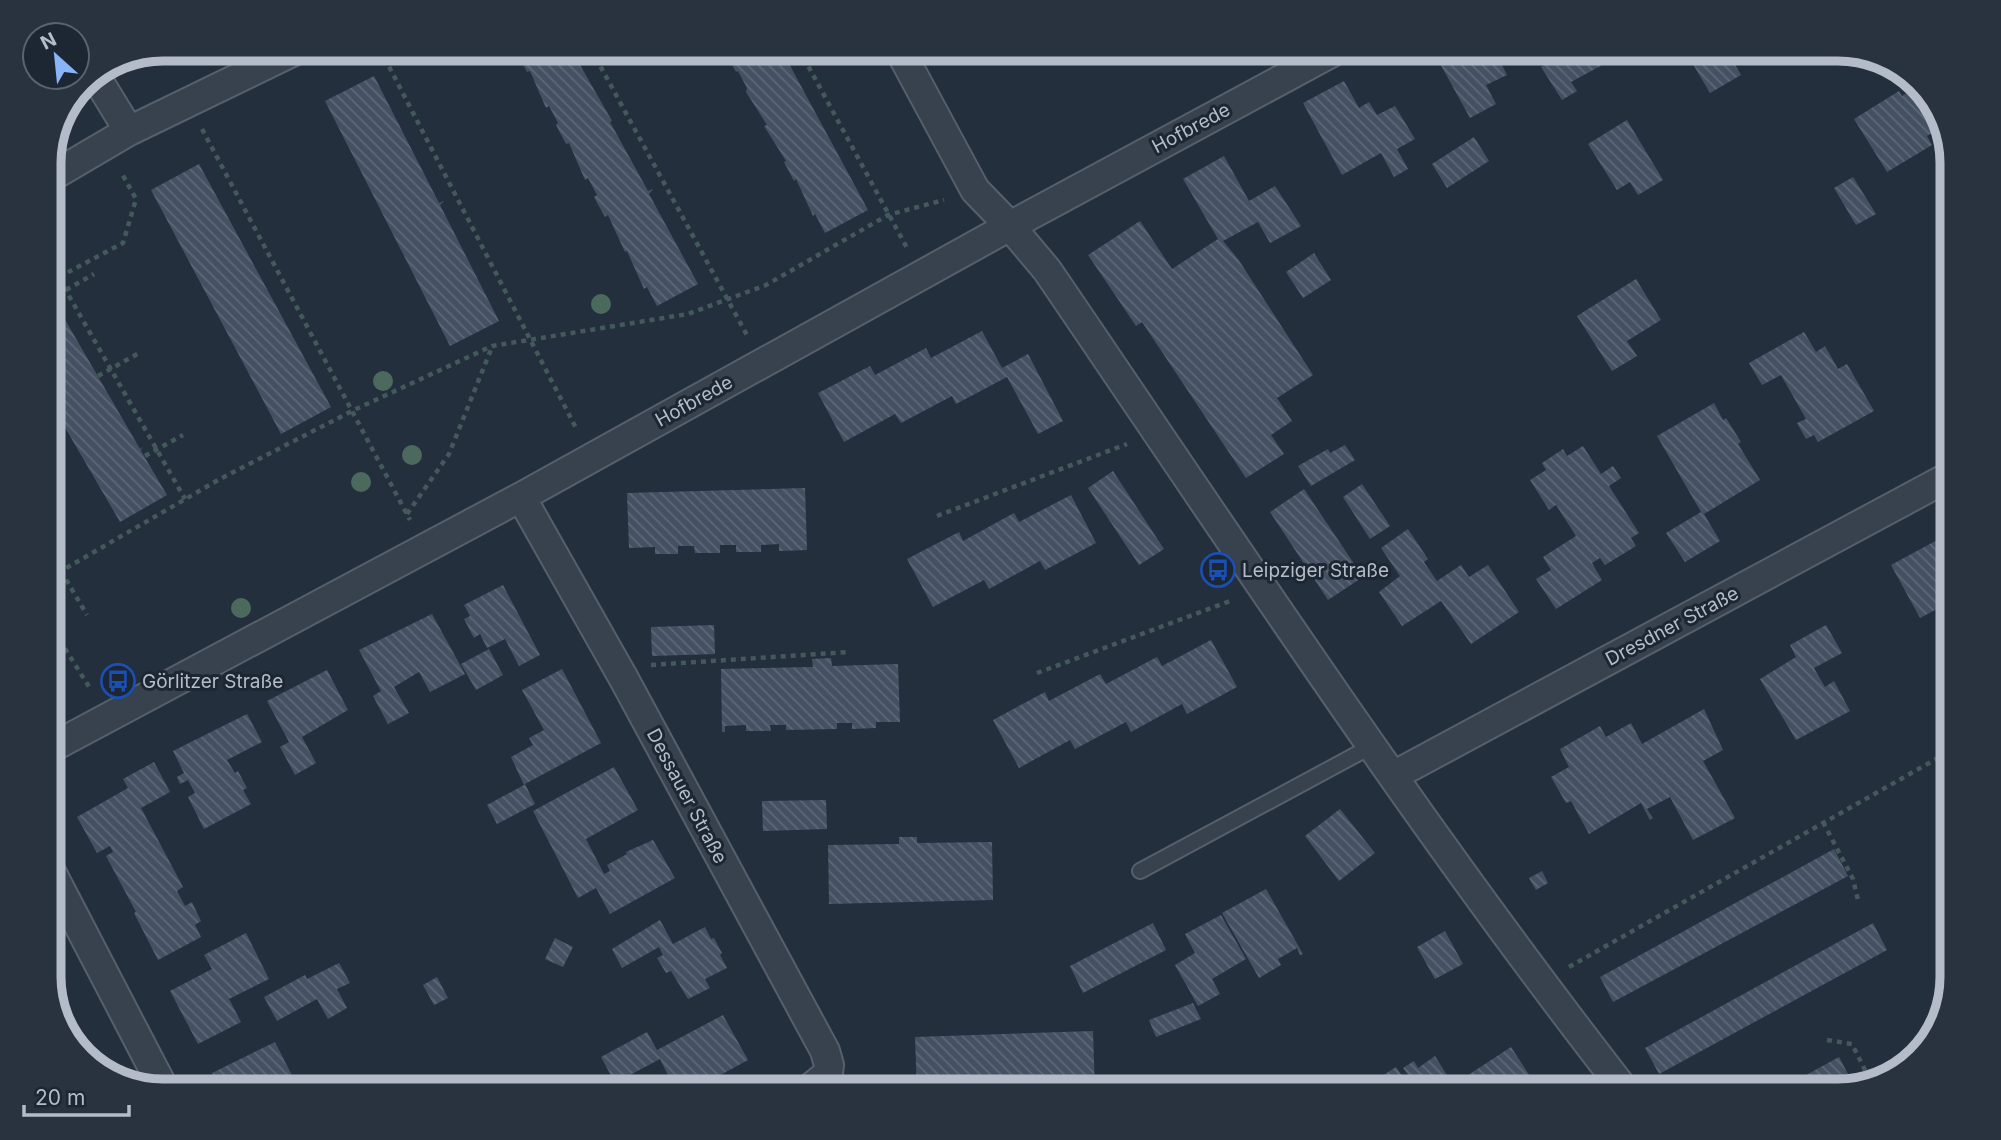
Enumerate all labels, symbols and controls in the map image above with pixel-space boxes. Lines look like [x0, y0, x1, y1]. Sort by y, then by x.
north arrow [21, 21, 91, 91]
text: N [37, 28, 60, 55]
street label: Hofbrede [1148, 98, 1234, 158]
street label: Hofbrede [651, 370, 737, 432]
bus stop icon: Leipziger Straße [1199, 551, 1237, 589]
place label: Leipziger Straße [1242, 559, 1389, 582]
street label: Dresdner Straße [1602, 581, 1742, 671]
bus stop icon: Görlitzer Straße [99, 662, 137, 700]
place label: Görlitzer Straße [142, 670, 283, 693]
street label: Dessauer Straße [642, 725, 732, 867]
scale bar [24, 1074, 130, 1118]
text: 20 m [35, 1085, 85, 1110]

